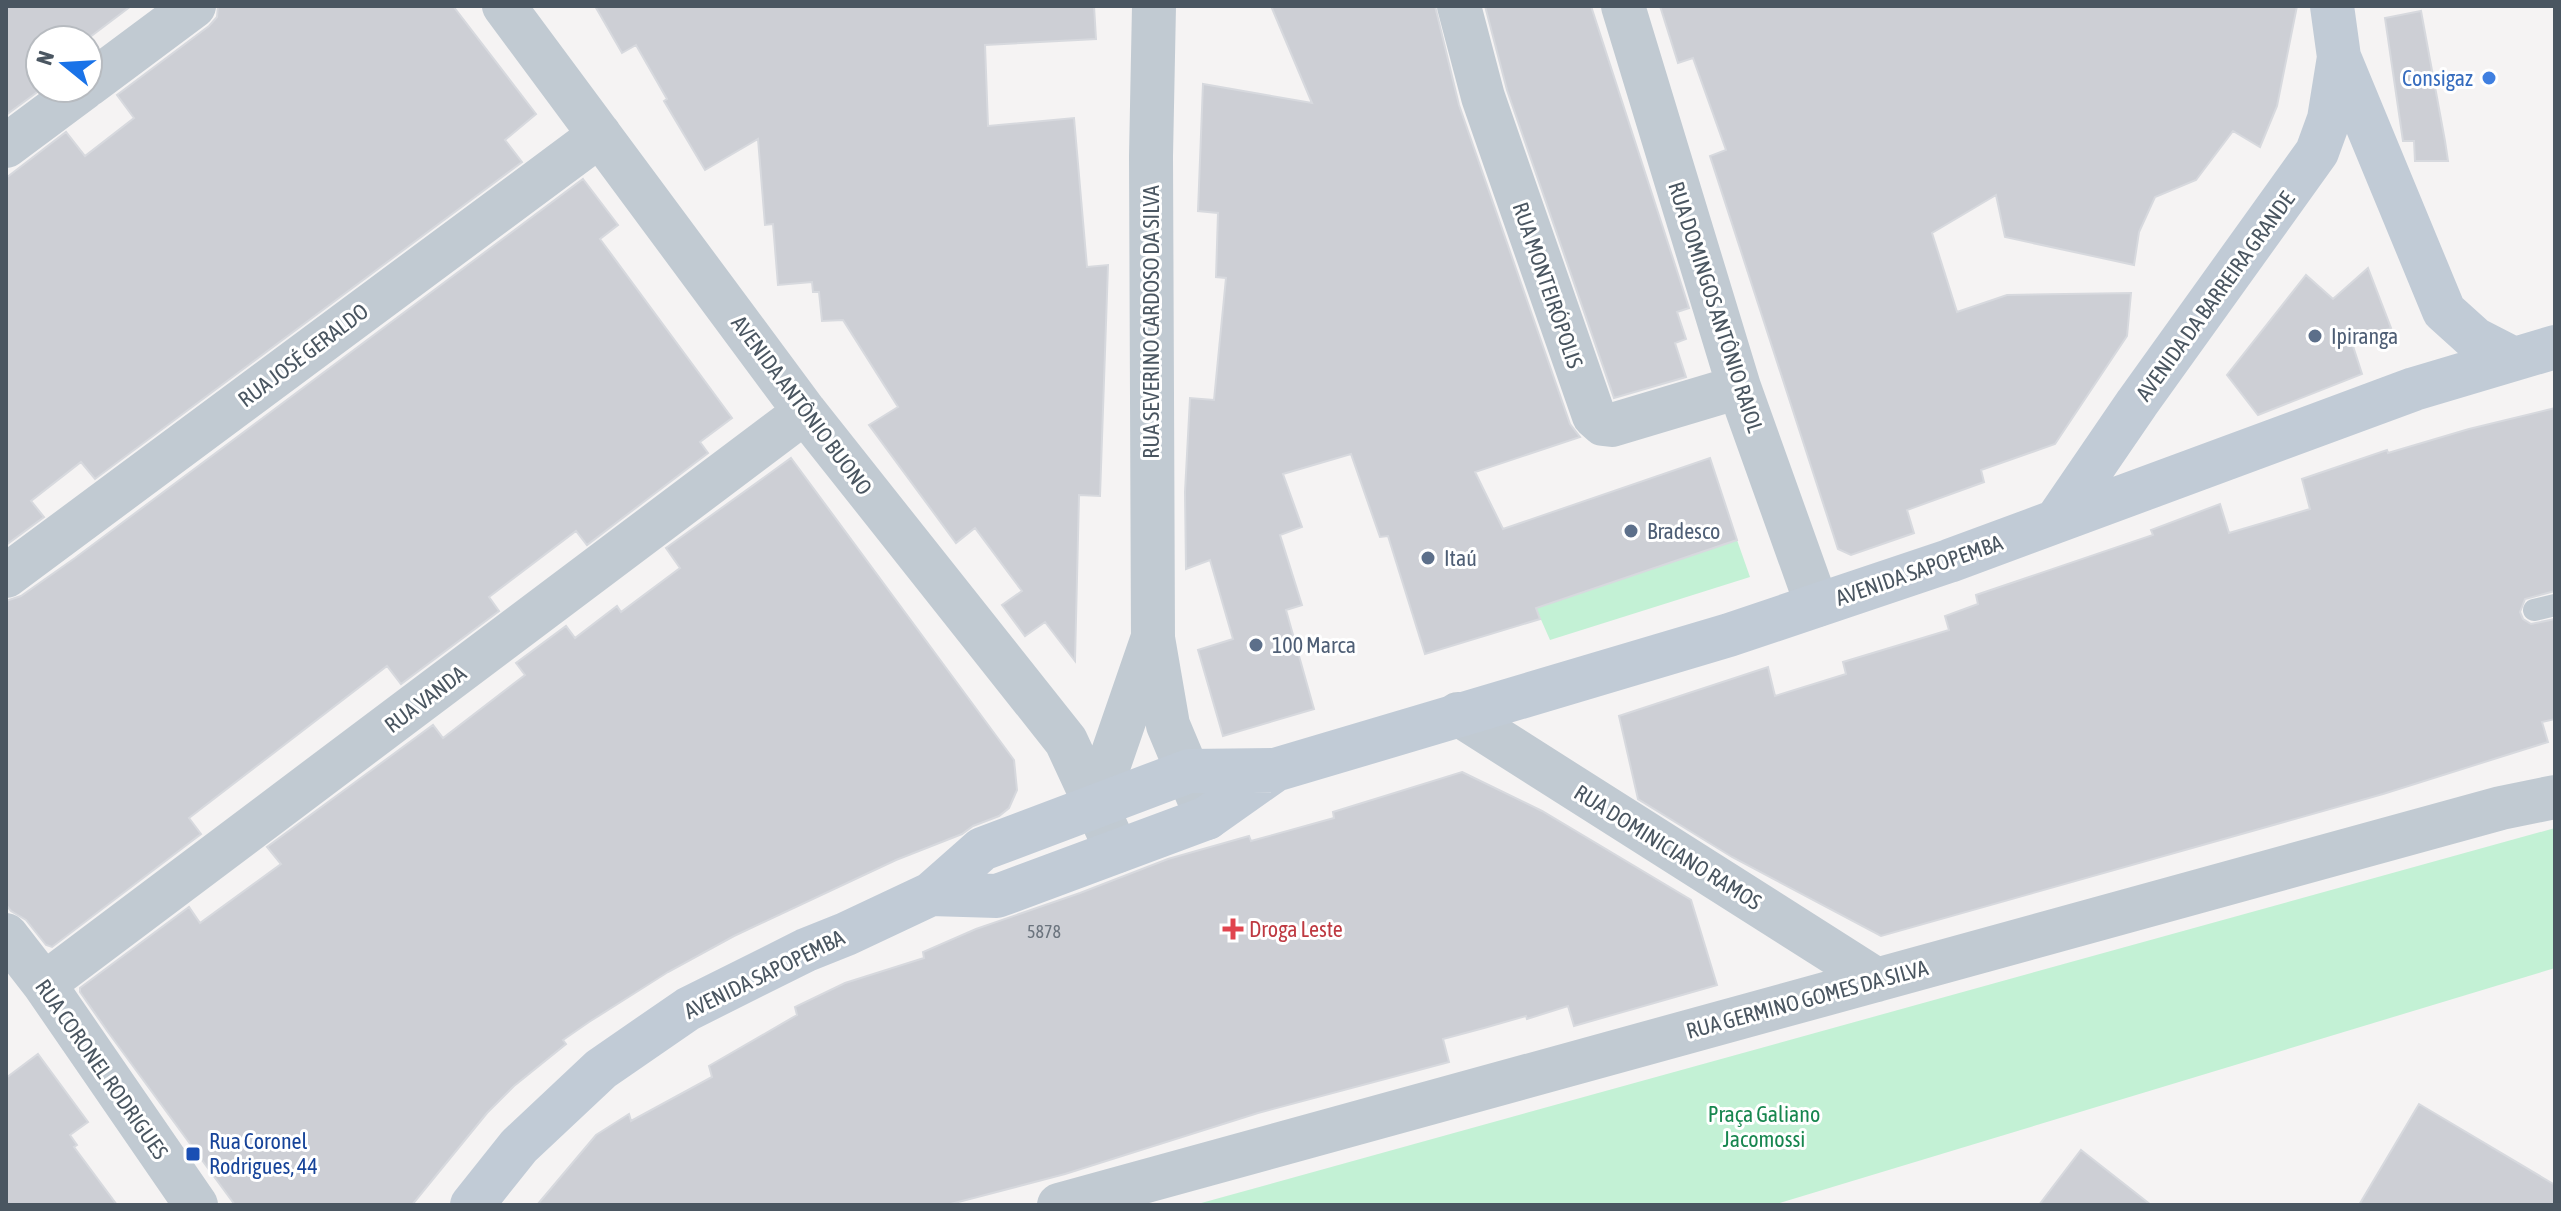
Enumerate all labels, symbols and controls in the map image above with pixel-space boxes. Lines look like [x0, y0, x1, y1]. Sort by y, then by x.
north arrow [24, 24, 104, 104]
text: N [31, 48, 59, 68]
place label: Consigaz [2402, 65, 2473, 91]
marker: Consigaz [2480, 69, 2498, 87]
street label: RUA DOMINGOS ANTÔNIO RAIOL [1663, 178, 1769, 436]
street label: RUA SEVERINO CARDOSO DA SILVA [1138, 185, 1164, 459]
street label: AVENIDA DA BARREIRA GRANDE [2130, 186, 2300, 406]
street label: RUA MONTEIRÓPOLIS [1507, 199, 1589, 371]
street label: RUA JOSÉ GERALDO [233, 298, 373, 412]
street label: AVENIDA ANTÔNIO BUONO [726, 310, 878, 500]
place label: Ipiranga [2331, 323, 2398, 349]
marker: Ipiranga [2306, 327, 2324, 345]
place label: Bradesco [1647, 518, 1720, 544]
marker: Bradesco [1622, 522, 1640, 540]
street label: AVENIDA SAPOPEMBA [1832, 529, 2006, 611]
place label: Itaú [1444, 545, 1477, 571]
marker: Itaú [1419, 549, 1437, 567]
place label: 100 Marca [1272, 632, 1356, 658]
marker: 100 Marca [1247, 636, 1265, 654]
street label: RUA VANDA [379, 660, 471, 738]
street label: RUA DOMINICIANO RAMOS [1570, 779, 1766, 915]
place label: Droga Leste [1249, 916, 1343, 942]
marker: Droga Leste [1224, 920, 1242, 938]
house number: 5878 [1027, 921, 1061, 942]
street label: AVENIDA SAPOPEMBA [680, 924, 849, 1024]
street label: RUA GERMINO GOMES DA SILVA [1683, 954, 1931, 1044]
street label: RUA CORONEL RODRIGUES [30, 974, 174, 1164]
park label: Praça Galiano Jacomossi [1708, 1101, 1820, 1152]
place label: Rua Coronel Rodrigues, 44 [209, 1128, 318, 1179]
marker: Rua Coronel Rodrigues, 44 [184, 1145, 202, 1163]

